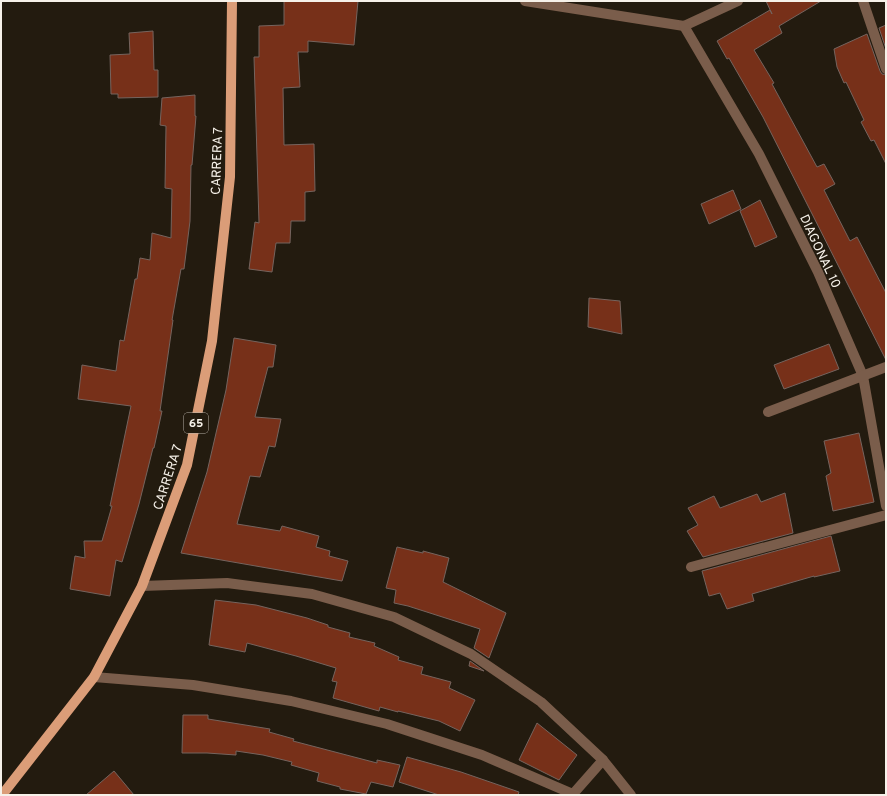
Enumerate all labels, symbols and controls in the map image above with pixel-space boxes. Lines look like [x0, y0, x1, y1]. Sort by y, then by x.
street label: CARRERA 7 [209, 127, 227, 195]
street label: DIAGONAL 10 [795, 212, 843, 291]
road number: 65 [184, 413, 208, 433]
street label: CARRERA 7 [151, 443, 187, 512]

